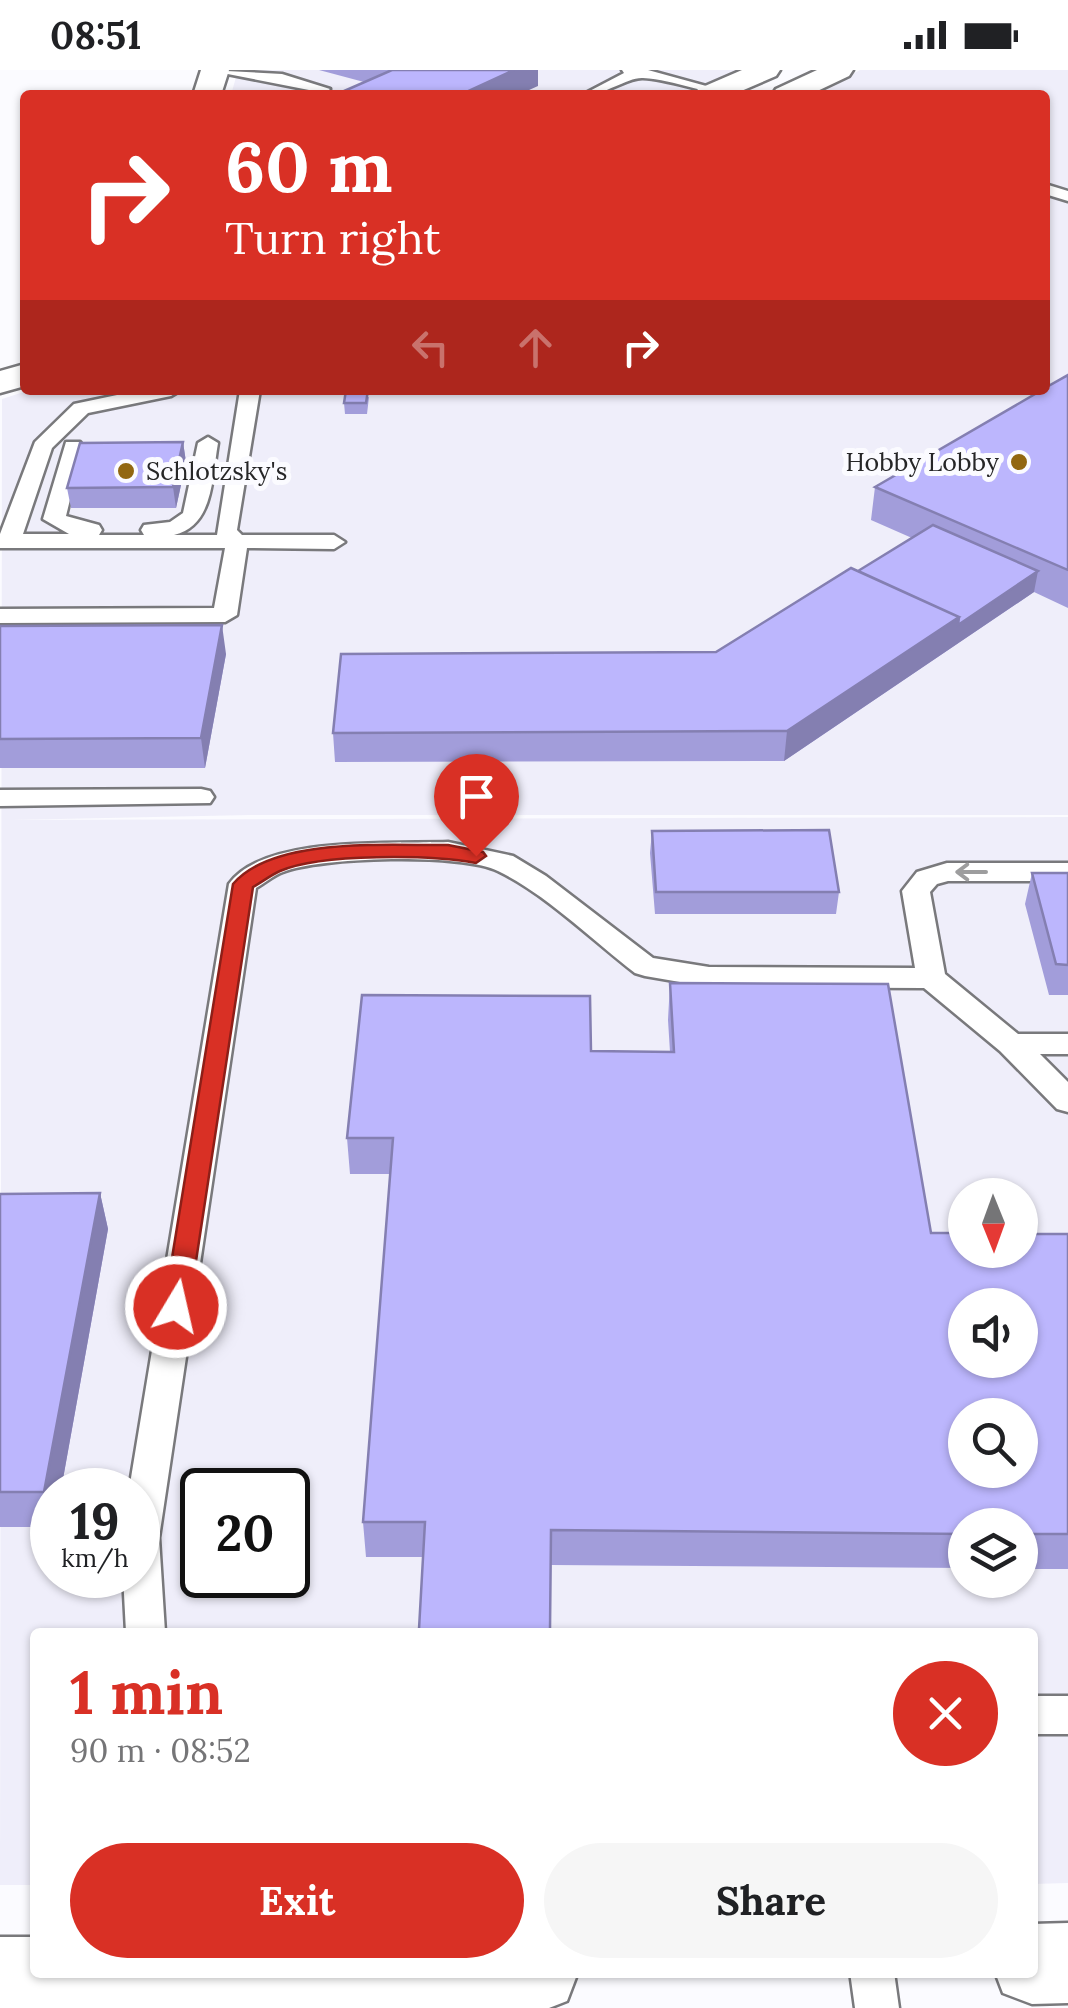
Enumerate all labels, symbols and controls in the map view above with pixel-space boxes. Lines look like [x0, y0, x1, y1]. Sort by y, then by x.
text: 08:51 [50, 11, 141, 59]
text: 60 m [225, 122, 393, 211]
icon: right [60, 130, 190, 260]
text: Turn right [225, 209, 441, 266]
icon: left [403, 320, 458, 375]
icon: ahead [508, 320, 563, 375]
icon: right [613, 320, 668, 375]
place label: Hobby Lobby [846, 446, 1000, 478]
marker: Hobby Lobby [1008, 451, 1030, 473]
place label: Schlotzsky's [146, 455, 287, 487]
marker: Schlotzsky's [115, 460, 137, 482]
pin [434, 754, 519, 857]
icon: arrive [449, 769, 504, 824]
one-way arrow [955, 862, 988, 882]
north arrow [948, 1178, 1038, 1268]
map controls [948, 1178, 1038, 1598]
position arrow [124, 1255, 228, 1359]
button: sound [948, 1288, 1038, 1378]
button: search [948, 1398, 1038, 1488]
speed limit sign: 20 [180, 1468, 310, 1598]
text: 19 [70, 1489, 120, 1553]
button: layers [948, 1508, 1038, 1598]
text: km/h [61, 1542, 129, 1574]
text: 1 min [70, 1654, 223, 1730]
button: close [893, 1661, 998, 1766]
text: 90 m · 08:52 [70, 1730, 251, 1771]
button: Exit [70, 1843, 524, 1958]
button: Share [544, 1843, 998, 1958]

